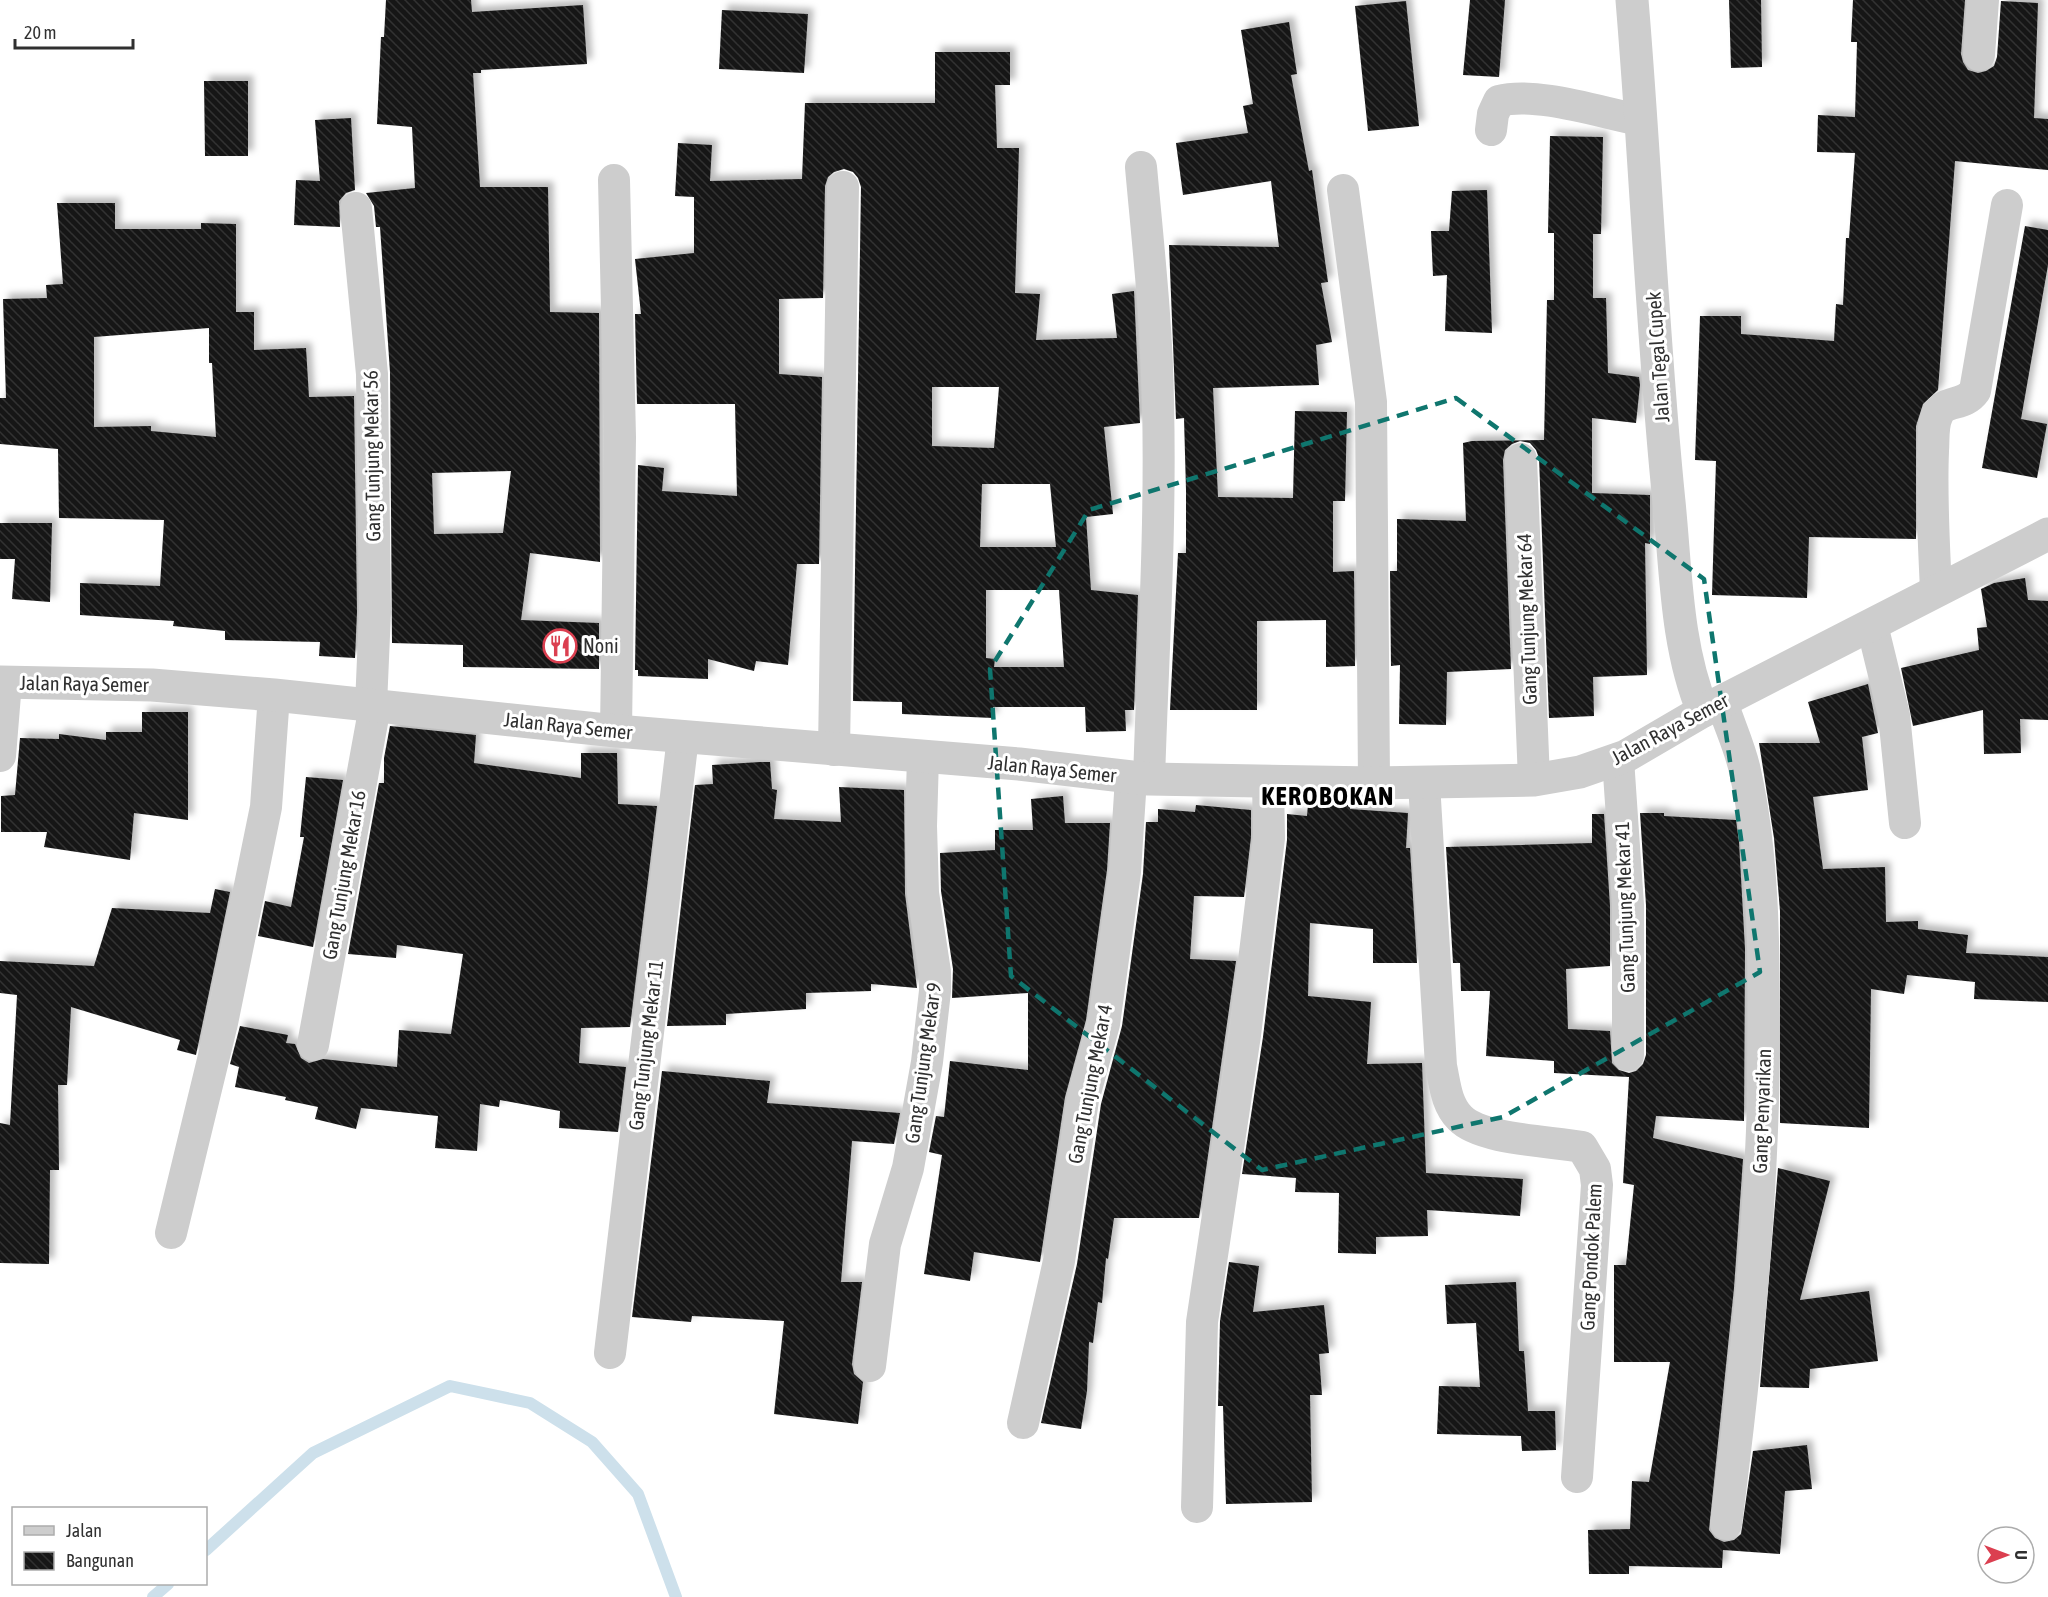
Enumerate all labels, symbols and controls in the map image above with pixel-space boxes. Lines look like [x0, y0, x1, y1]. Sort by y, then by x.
scale bar [15, 12, 134, 50]
text: 20 m [24, 22, 56, 43]
street label: Jalan Tegal Cupek [1641, 291, 1674, 423]
street label: Gang Tunjung Mekar 56 [359, 370, 384, 542]
street label: Gang Tunjung Mekar 64 [1512, 533, 1541, 705]
restaurant icon: Noni [542, 628, 578, 664]
place label: Noni [583, 634, 619, 657]
street label: Jalan Raya Semer [19, 671, 150, 696]
street label: Jalan Raya Semer [1607, 688, 1733, 769]
street label: Jalan Raya Semer [503, 707, 634, 744]
street label: Jalan Raya Semer [987, 750, 1118, 787]
district label: KEROBOKAN [1261, 781, 1395, 811]
street label: Gang Tunjung Mekar 16 [317, 789, 370, 961]
street label: Gang Tunjung Mekar 41 [1610, 821, 1639, 993]
street label: Gang Tunjung Mekar 11 [624, 958, 667, 1131]
street label: Gang Tunjung Mekar 9 [900, 981, 945, 1145]
street label: Gang Tunjung Mekar 4 [1063, 1002, 1116, 1166]
street label: Gang Penyarikan [1748, 1048, 1775, 1174]
street label: Gang Pondok Palem [1575, 1183, 1606, 1331]
legend [12, 1507, 207, 1585]
text: Jalan [66, 1520, 102, 1541]
north arrow [1976, 1525, 2036, 1585]
text: Bangunan [66, 1550, 134, 1571]
text: U [2012, 1550, 2030, 1560]

